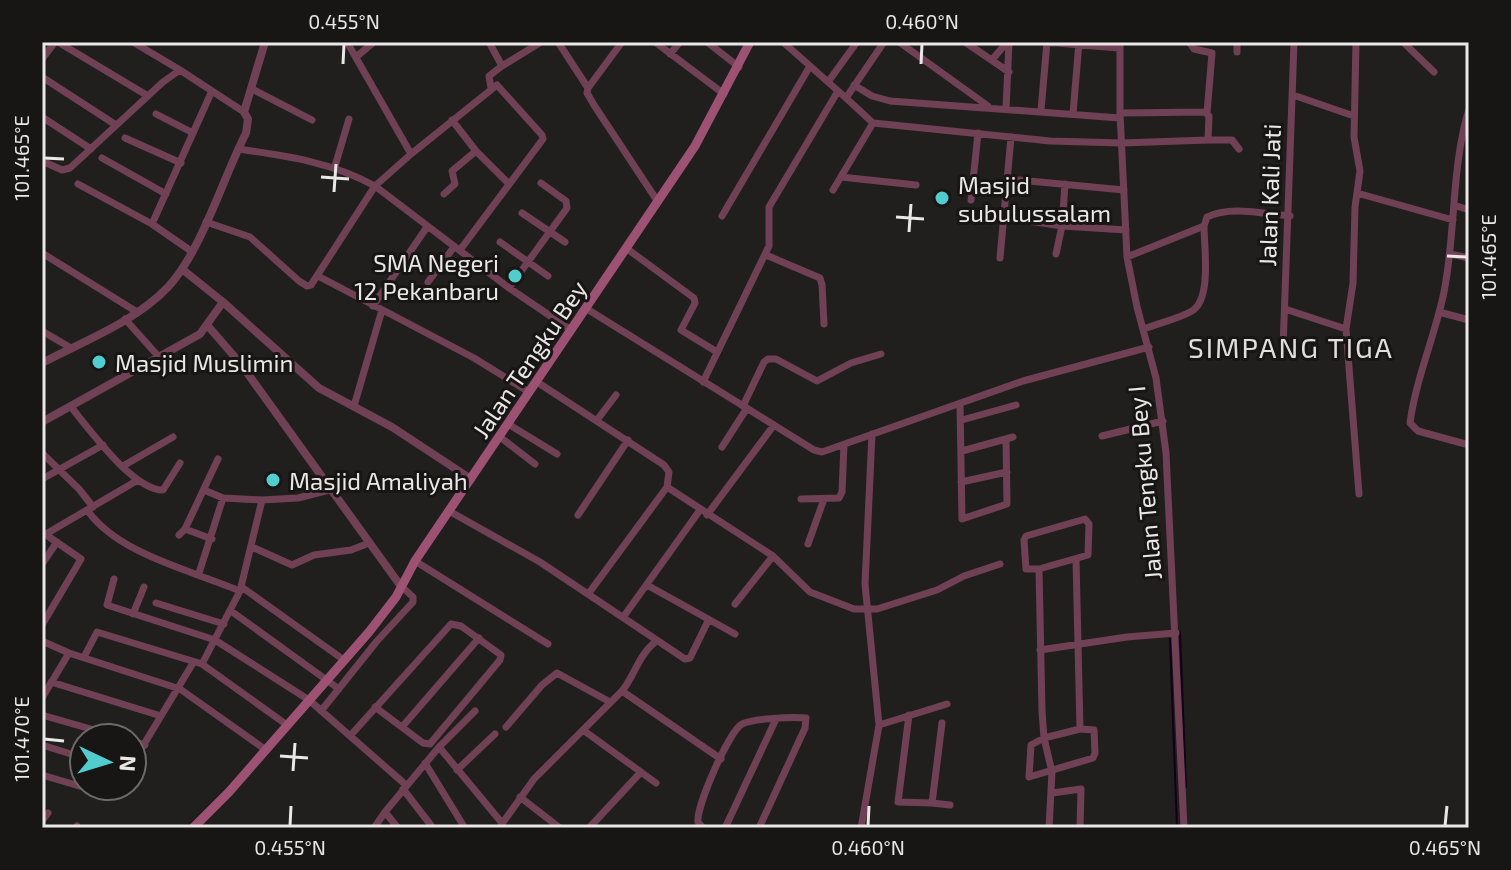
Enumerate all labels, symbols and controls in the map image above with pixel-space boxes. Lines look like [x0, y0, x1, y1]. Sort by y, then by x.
text: 0.455°N [308, 9, 380, 33]
text: 0.460°N [885, 9, 959, 33]
text: 101.465°E [9, 115, 33, 201]
street label: Jalan Kali Jati [1252, 123, 1286, 267]
place label: Masjid subulussalam [958, 170, 1111, 227]
marker: Masjid subulussalam [933, 189, 951, 207]
text: 101.465°E [1476, 214, 1500, 300]
place label: SMA Negeri 12 Pekanbaru [354, 248, 499, 305]
marker: SMA Negeri 12 Pekanbaru [506, 267, 524, 285]
street label: Jalan Tengku Bey [466, 275, 592, 443]
district label: SIMPANG TIGA [1188, 330, 1394, 364]
place label: Masjid Muslimin [115, 348, 293, 377]
marker: Masjid Muslimin [90, 353, 108, 371]
street label: Jalan Tengku Bey I [1121, 385, 1167, 581]
place label: Masjid Amaliyah [289, 466, 468, 495]
marker: Masjid Amaliyah [264, 471, 282, 489]
text: 101.470°E [9, 696, 33, 782]
north arrow [68, 722, 148, 802]
text: N [115, 755, 142, 772]
text: 0.455°N [254, 835, 326, 859]
text: 0.460°N [831, 835, 905, 859]
text: 0.465°N [1409, 835, 1481, 859]

